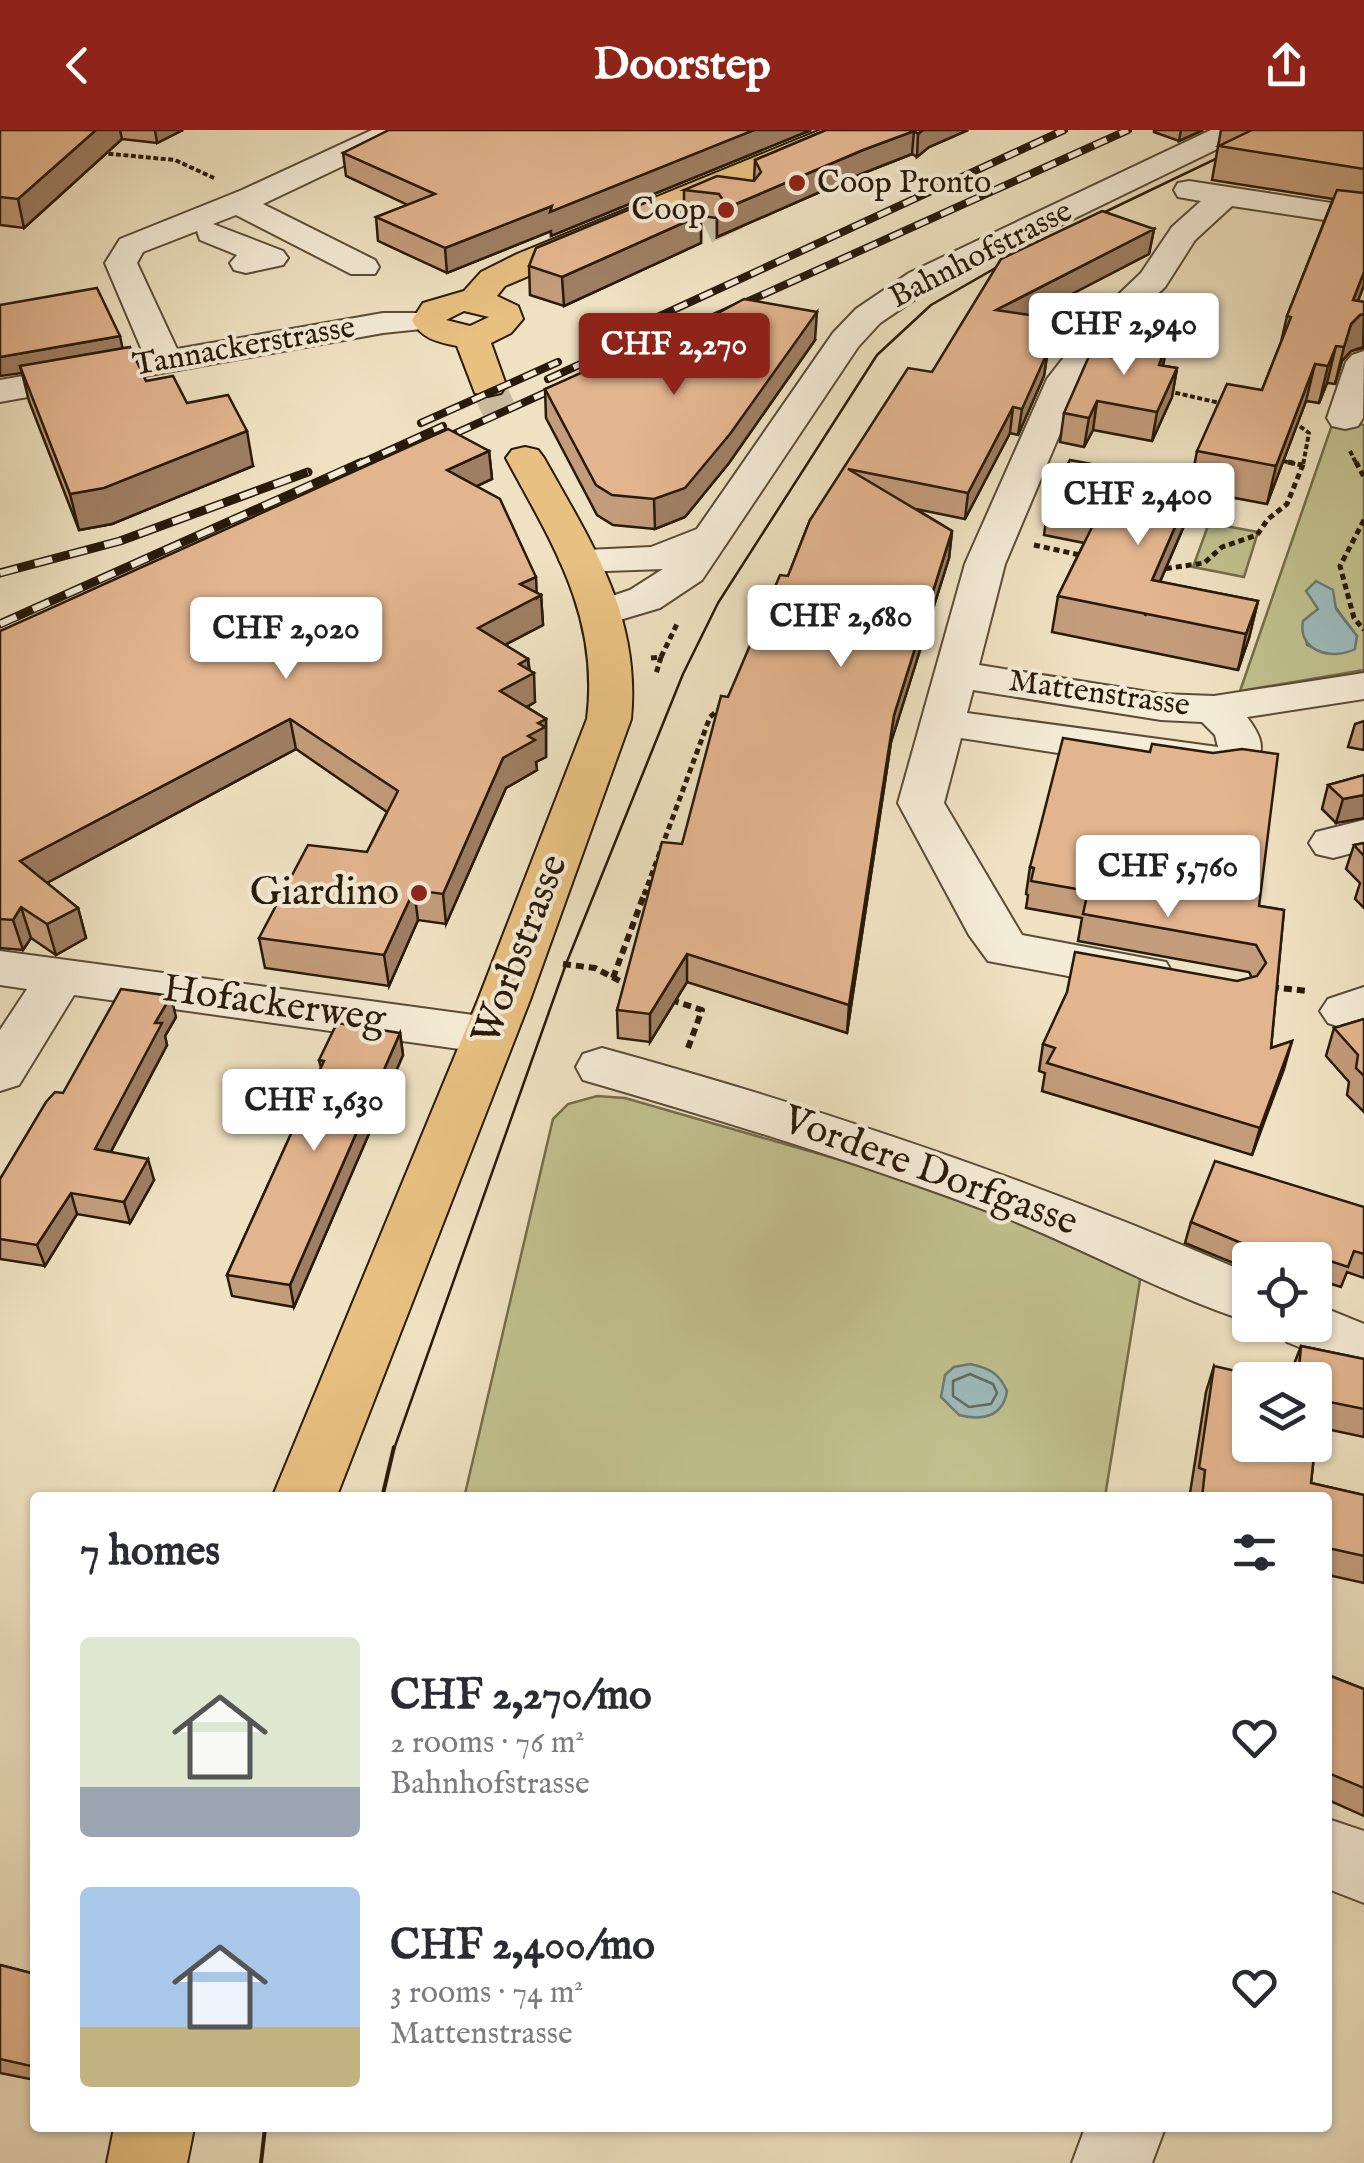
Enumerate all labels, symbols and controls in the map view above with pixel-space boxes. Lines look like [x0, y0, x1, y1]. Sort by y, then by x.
text: Doorstep [593, 37, 771, 94]
icon: back [50, 38, 105, 93]
icon: share [1259, 38, 1314, 93]
place label: Coop Pronto [817, 163, 991, 204]
marker: Coop Pronto [786, 172, 808, 194]
place label: Coop [631, 190, 706, 231]
street label: Bahnhofstrasse [883, 191, 1079, 319]
marker: Coop [715, 199, 737, 221]
pin: CHF 2,940 [1010, 293, 1238, 378]
text: CHF 2,940 [1051, 305, 1197, 346]
street label: Tannackerstrasse [130, 307, 358, 387]
pin: CHF 2,270 [560, 313, 788, 398]
text: CHF 2,270 [601, 325, 747, 366]
pin: CHF 2,400 [1024, 463, 1252, 548]
text: CHF 2,400 [1063, 475, 1213, 516]
pin: CHF 2,680 [727, 585, 955, 670]
pin: CHF 2,020 [172, 597, 400, 682]
text: CHF 2,680 [770, 597, 912, 638]
text: CHF 2,020 [212, 609, 360, 650]
street label: Mattenstrasse [1006, 661, 1192, 727]
pin: CHF 5,760 [1054, 835, 1282, 920]
text: CHF 5,760 [1098, 847, 1238, 888]
street label: Worbstrasse [461, 848, 581, 1052]
place label: Giardino [250, 868, 399, 919]
marker: Giardino [408, 882, 430, 904]
street label: Hofackerweg [159, 964, 390, 1046]
pin: CHF 1,630 [200, 1069, 428, 1154]
text: CHF 1,630 [244, 1081, 384, 1122]
street label: Vordere Dorfgasse [775, 1095, 1084, 1249]
map controls [1232, 1242, 1332, 1462]
button: locate [1232, 1242, 1332, 1342]
button: layers [1232, 1362, 1332, 1462]
icon: filters [1227, 1525, 1282, 1580]
text: 7 homes [80, 1526, 220, 1579]
text: CHF 2,270/mo [390, 1670, 652, 1723]
icon: home [160, 1677, 280, 1797]
icon: heart [1227, 1710, 1282, 1765]
text: 2 rooms · 76 m² [390, 1723, 584, 1764]
text: Bahnhofstrasse [390, 1764, 590, 1805]
text: CHF 2,400/mo [390, 1920, 655, 1973]
icon: home [160, 1927, 280, 2047]
icon: heart [1227, 1960, 1282, 2015]
text: 3 rooms · 74 m² [390, 1973, 583, 2014]
text: Mattenstrasse [390, 2014, 573, 2055]

